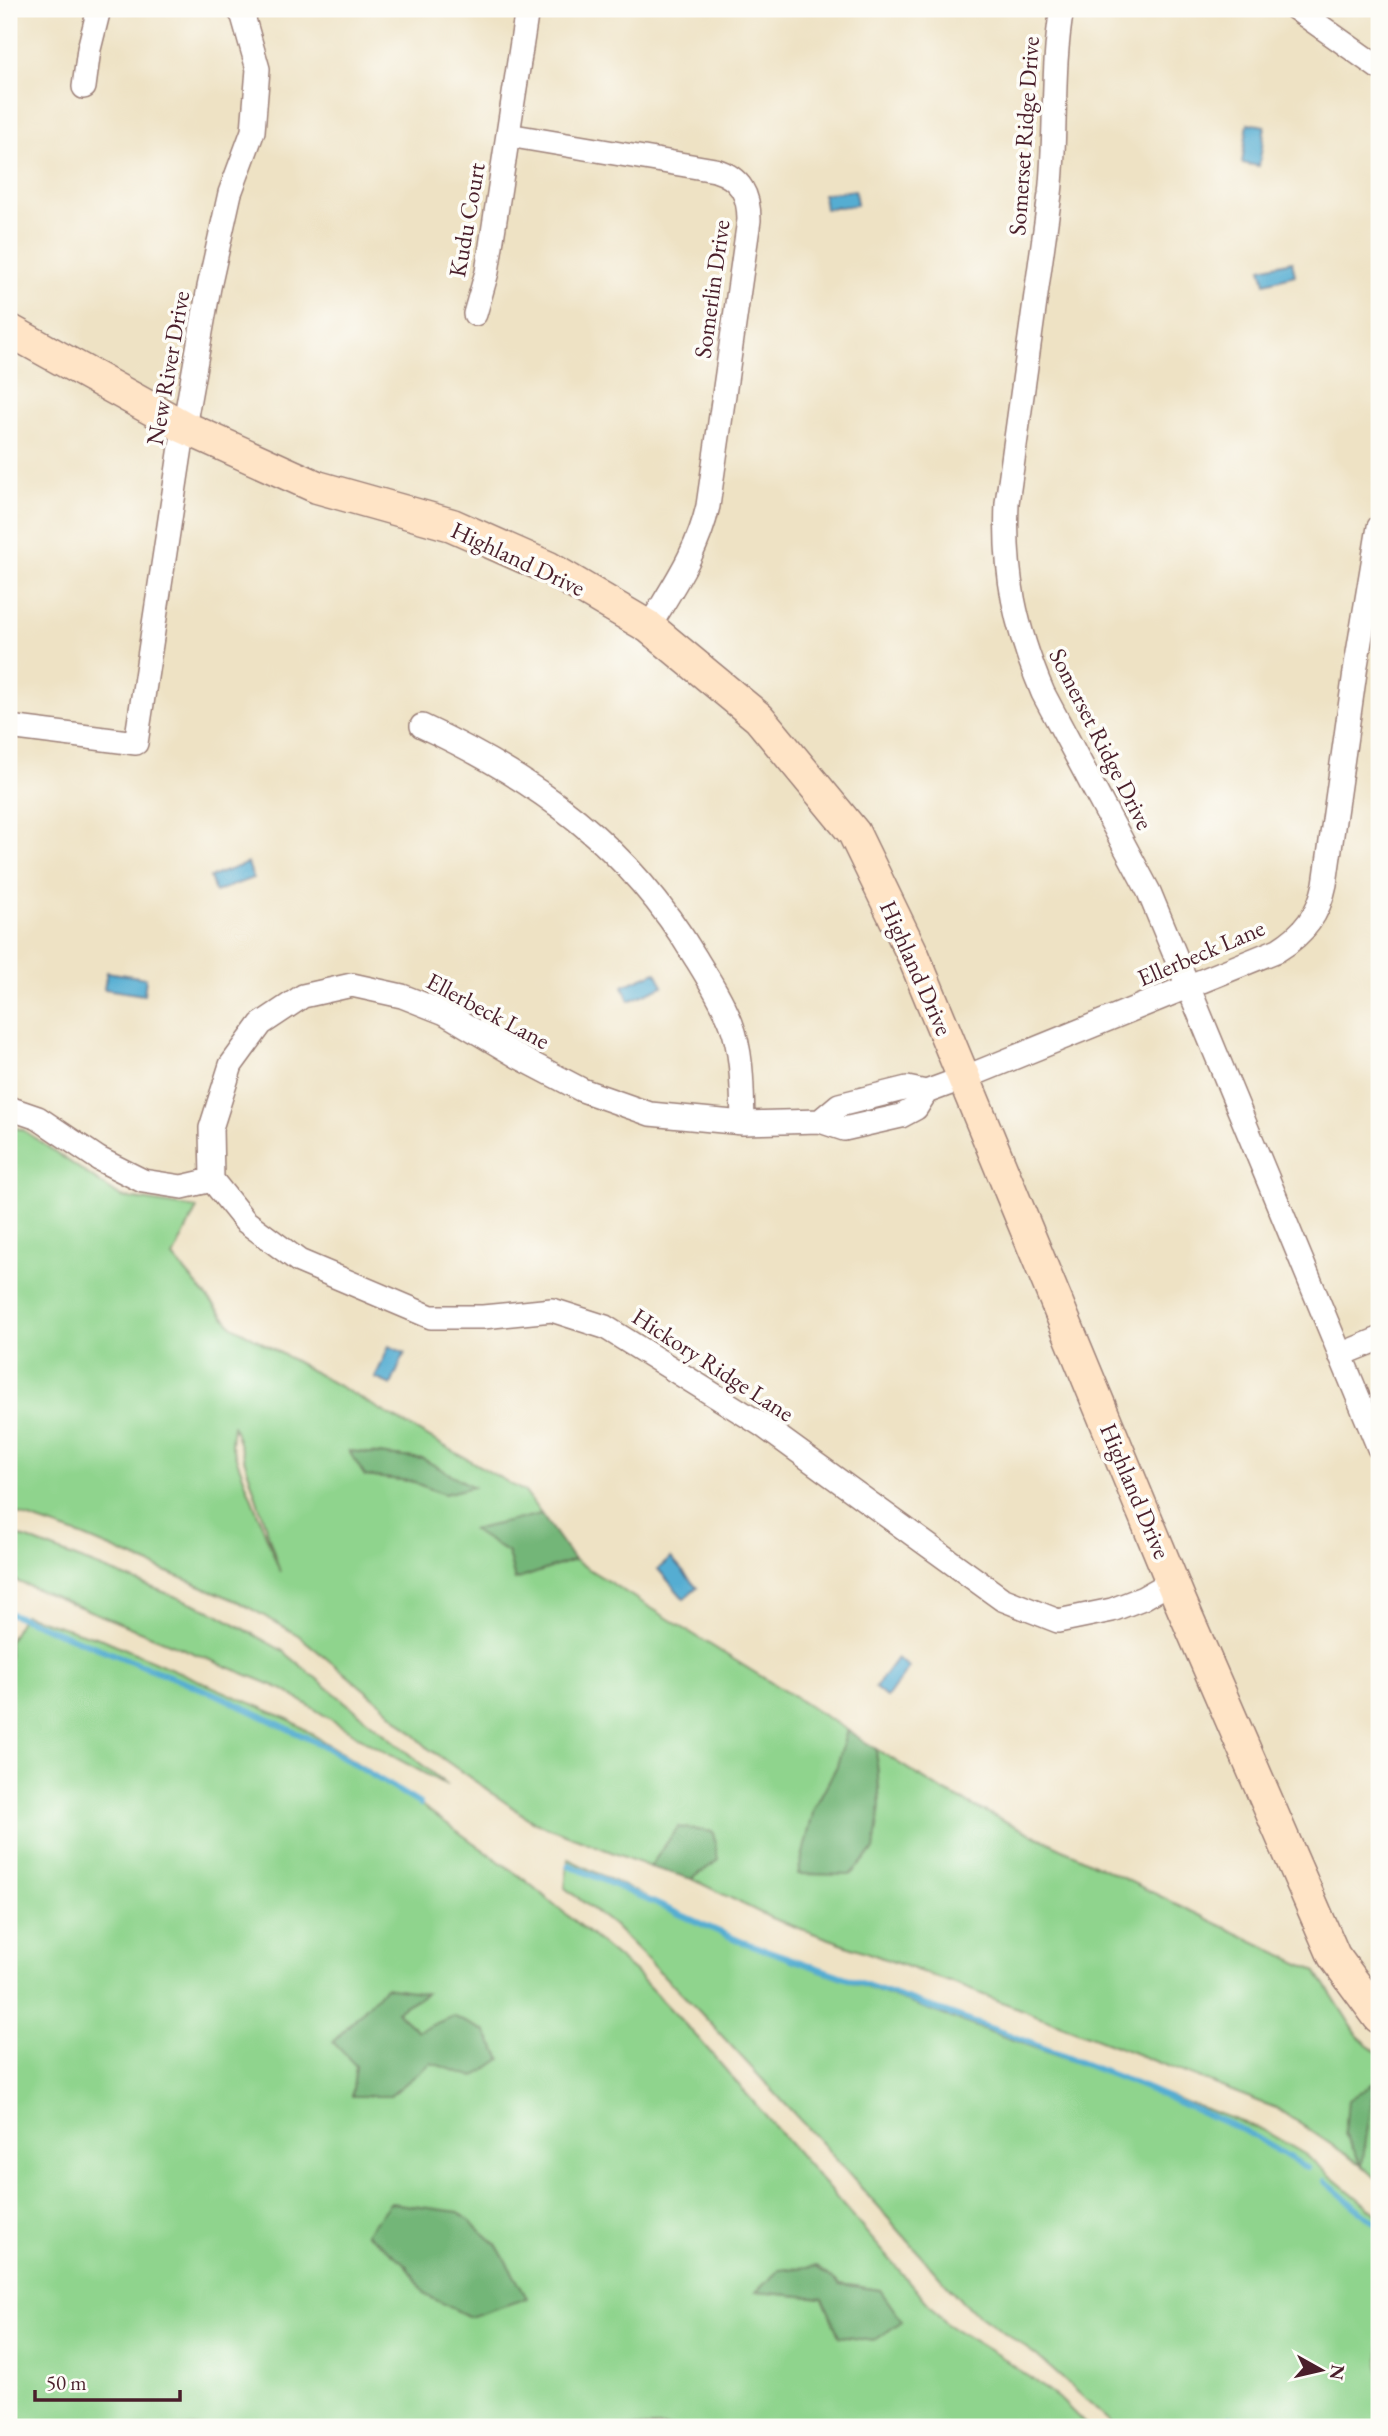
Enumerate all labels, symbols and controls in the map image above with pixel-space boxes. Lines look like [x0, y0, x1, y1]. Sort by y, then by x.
street label: Somerset Ridge Drive [1001, 35, 1046, 237]
street label: Kudu Court [441, 160, 492, 280]
street label: Somerlin Drive [686, 218, 737, 360]
street label: New River Drive [139, 288, 196, 447]
street label: Highland Drive [446, 514, 590, 603]
street label: Somerset Ridge Drive [1042, 643, 1161, 835]
street label: Highland Drive [873, 896, 960, 1040]
street label: Ellerbeck Lane [1132, 912, 1269, 993]
street label: Ellerbeck Lane [421, 965, 555, 1056]
street label: Hickory Ridge Lane [626, 1301, 800, 1428]
street label: Highland Drive [1093, 1418, 1178, 1563]
north arrow [1286, 2334, 1356, 2404]
scale bar [35, 2359, 180, 2403]
text: N [1324, 2363, 1351, 2382]
text: 50 m [46, 2369, 87, 2396]

